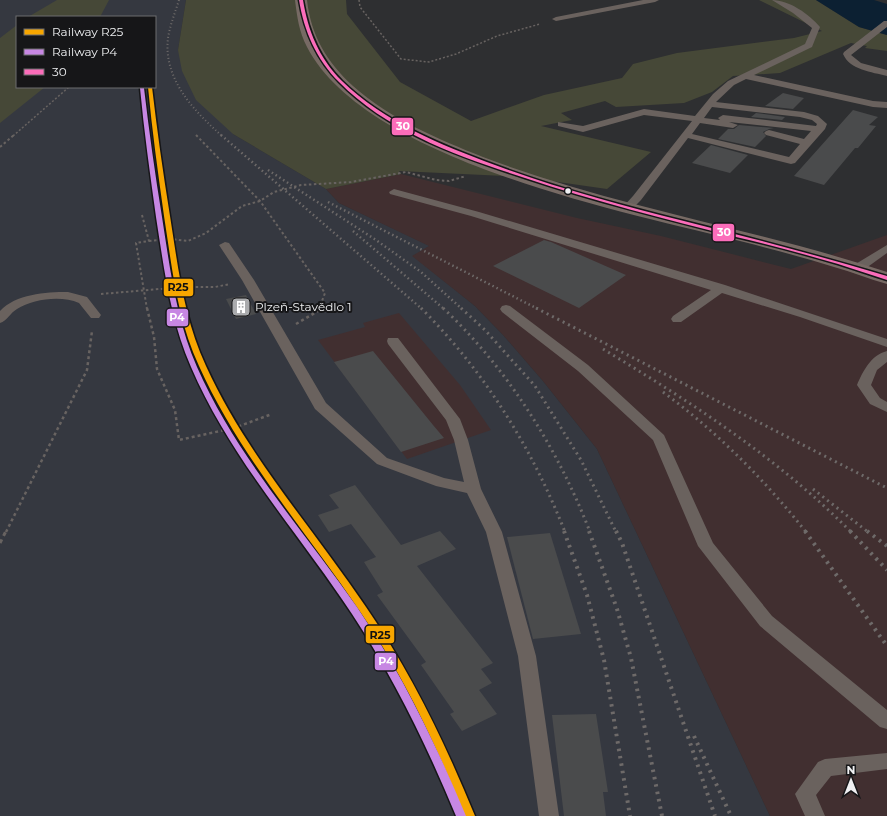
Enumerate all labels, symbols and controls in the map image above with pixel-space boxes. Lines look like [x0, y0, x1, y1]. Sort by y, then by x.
legend [16, 16, 156, 88]
text: Railway R25 [52, 24, 123, 39]
text: Railway P4 [52, 44, 117, 59]
text: 30 [52, 64, 67, 79]
line badge: 30 [391, 117, 414, 136]
text: 30 [395, 119, 411, 133]
unlabelled marker [563, 186, 573, 196]
line badge: 30 [712, 223, 735, 242]
text: 30 [716, 225, 732, 239]
line badge: R25 [163, 278, 194, 297]
text: R25 [167, 280, 189, 294]
building icon: Plzeň-Stavědlo 1 [230, 296, 252, 318]
place label: Plzeň-Stavědlo 1 [255, 299, 352, 314]
line badge: P4 [166, 308, 189, 327]
text: P4 [169, 310, 185, 324]
line badge: R25 [365, 625, 395, 644]
text: R25 [369, 628, 391, 642]
line badge: P4 [374, 652, 397, 671]
text: P4 [378, 654, 394, 668]
north arrow [831, 760, 871, 800]
text: N [847, 763, 855, 777]

